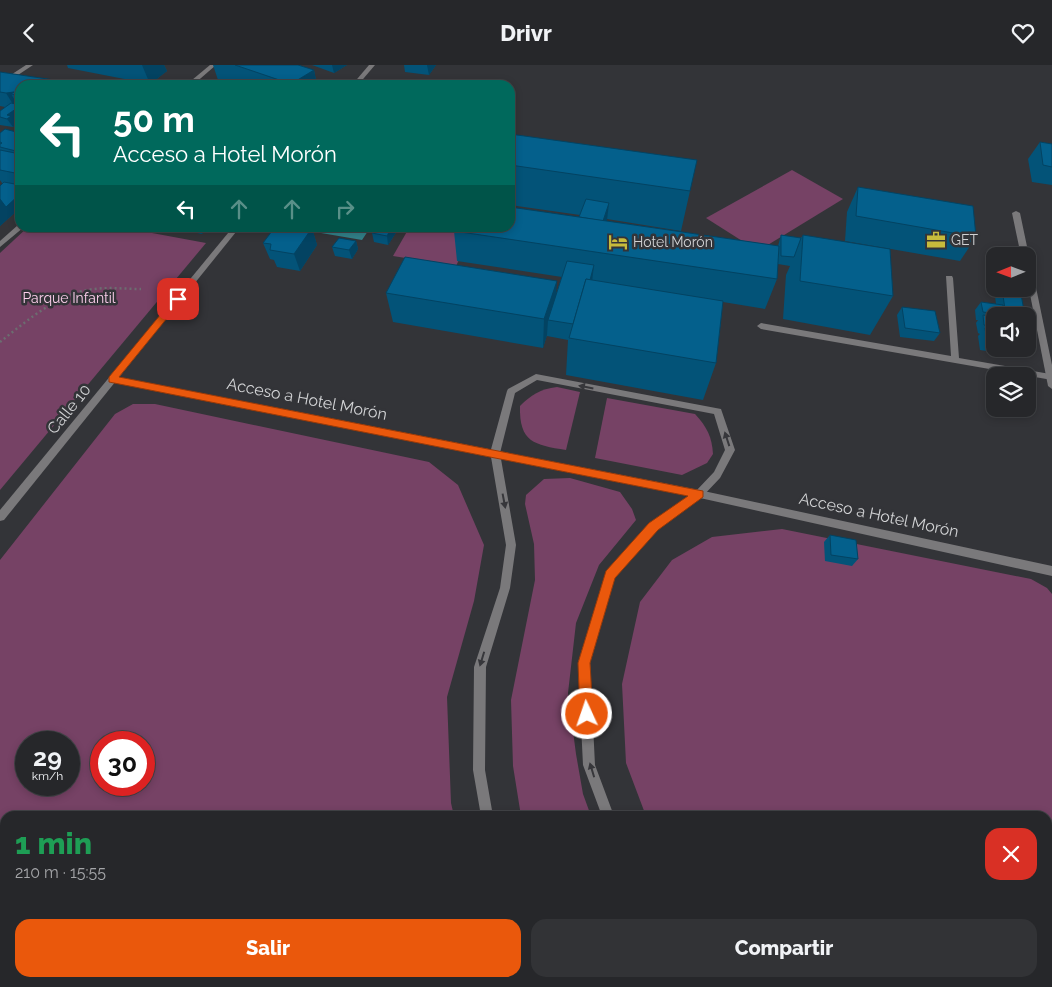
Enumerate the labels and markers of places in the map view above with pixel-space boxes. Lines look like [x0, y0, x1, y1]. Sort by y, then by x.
office icon: GET [925, 229, 947, 251]
hotel icon: Hotel Morón [607, 231, 629, 253]
place label: GET [951, 232, 979, 248]
place label: Hotel Morón [633, 234, 713, 250]
pin [157, 278, 199, 320]

